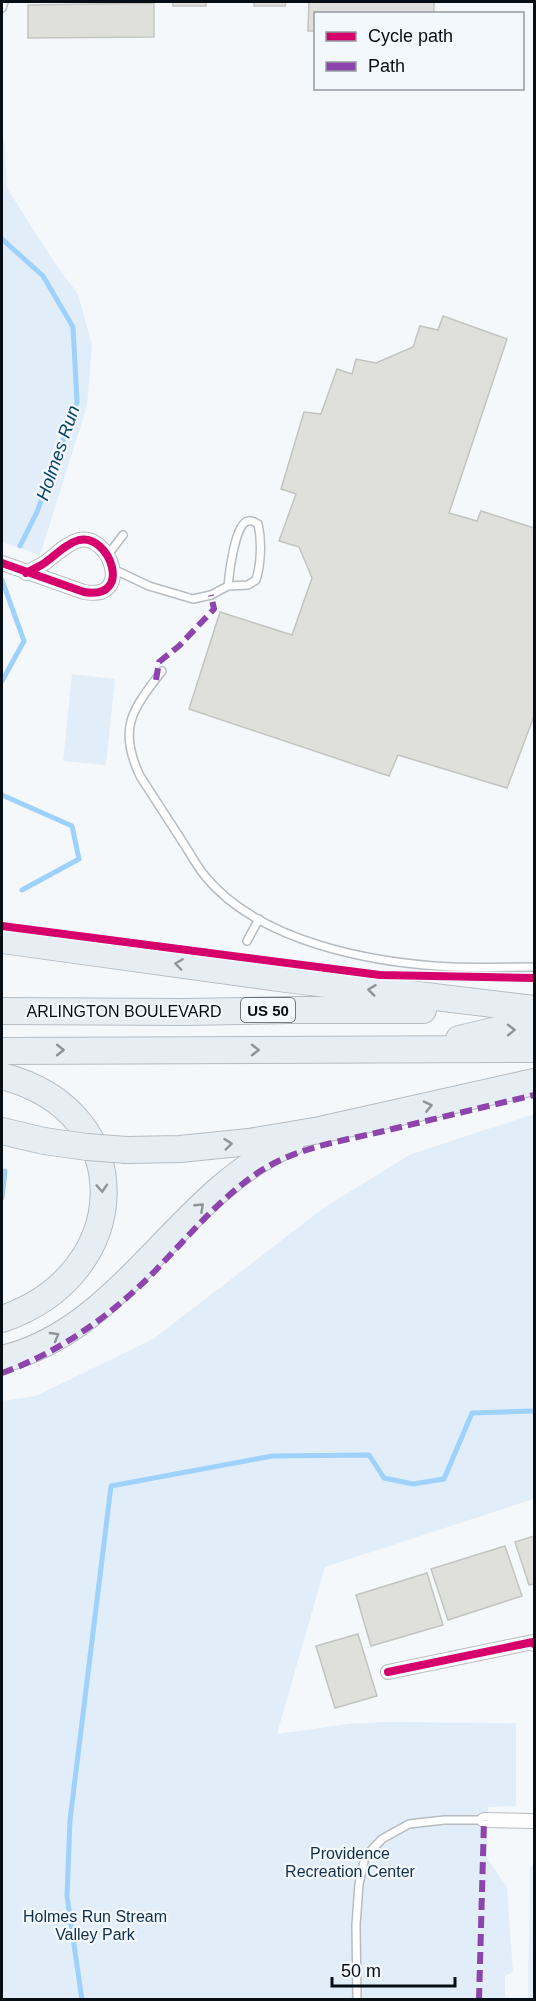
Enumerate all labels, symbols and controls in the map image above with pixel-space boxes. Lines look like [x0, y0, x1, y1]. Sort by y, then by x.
legend [314, 12, 524, 90]
text: Cycle path [368, 26, 453, 46]
text: Path [368, 56, 405, 76]
water label: Holmes Run [32, 403, 84, 503]
one-way arrow [174, 958, 183, 970]
one-way arrow [368, 984, 377, 996]
road number: US 50 [241, 998, 295, 1022]
street label: ARLINGTON BOULEVARD [26, 1003, 222, 1020]
one-way arrow [506, 1024, 515, 1036]
one-way arrow [55, 1044, 64, 1057]
one-way arrow [250, 1044, 259, 1056]
one-way arrow [422, 1100, 432, 1113]
one-way arrow [223, 1138, 232, 1151]
one-way arrow [96, 1184, 109, 1193]
one-way arrow [193, 1203, 204, 1214]
one-way arrow [49, 1332, 59, 1344]
park label: Providence Recreation Center [285, 1845, 416, 1880]
park label: Holmes Run Stream Valley Park [23, 1908, 167, 1943]
scale bar [332, 1950, 455, 1988]
text: 50 m [341, 1961, 381, 1981]

